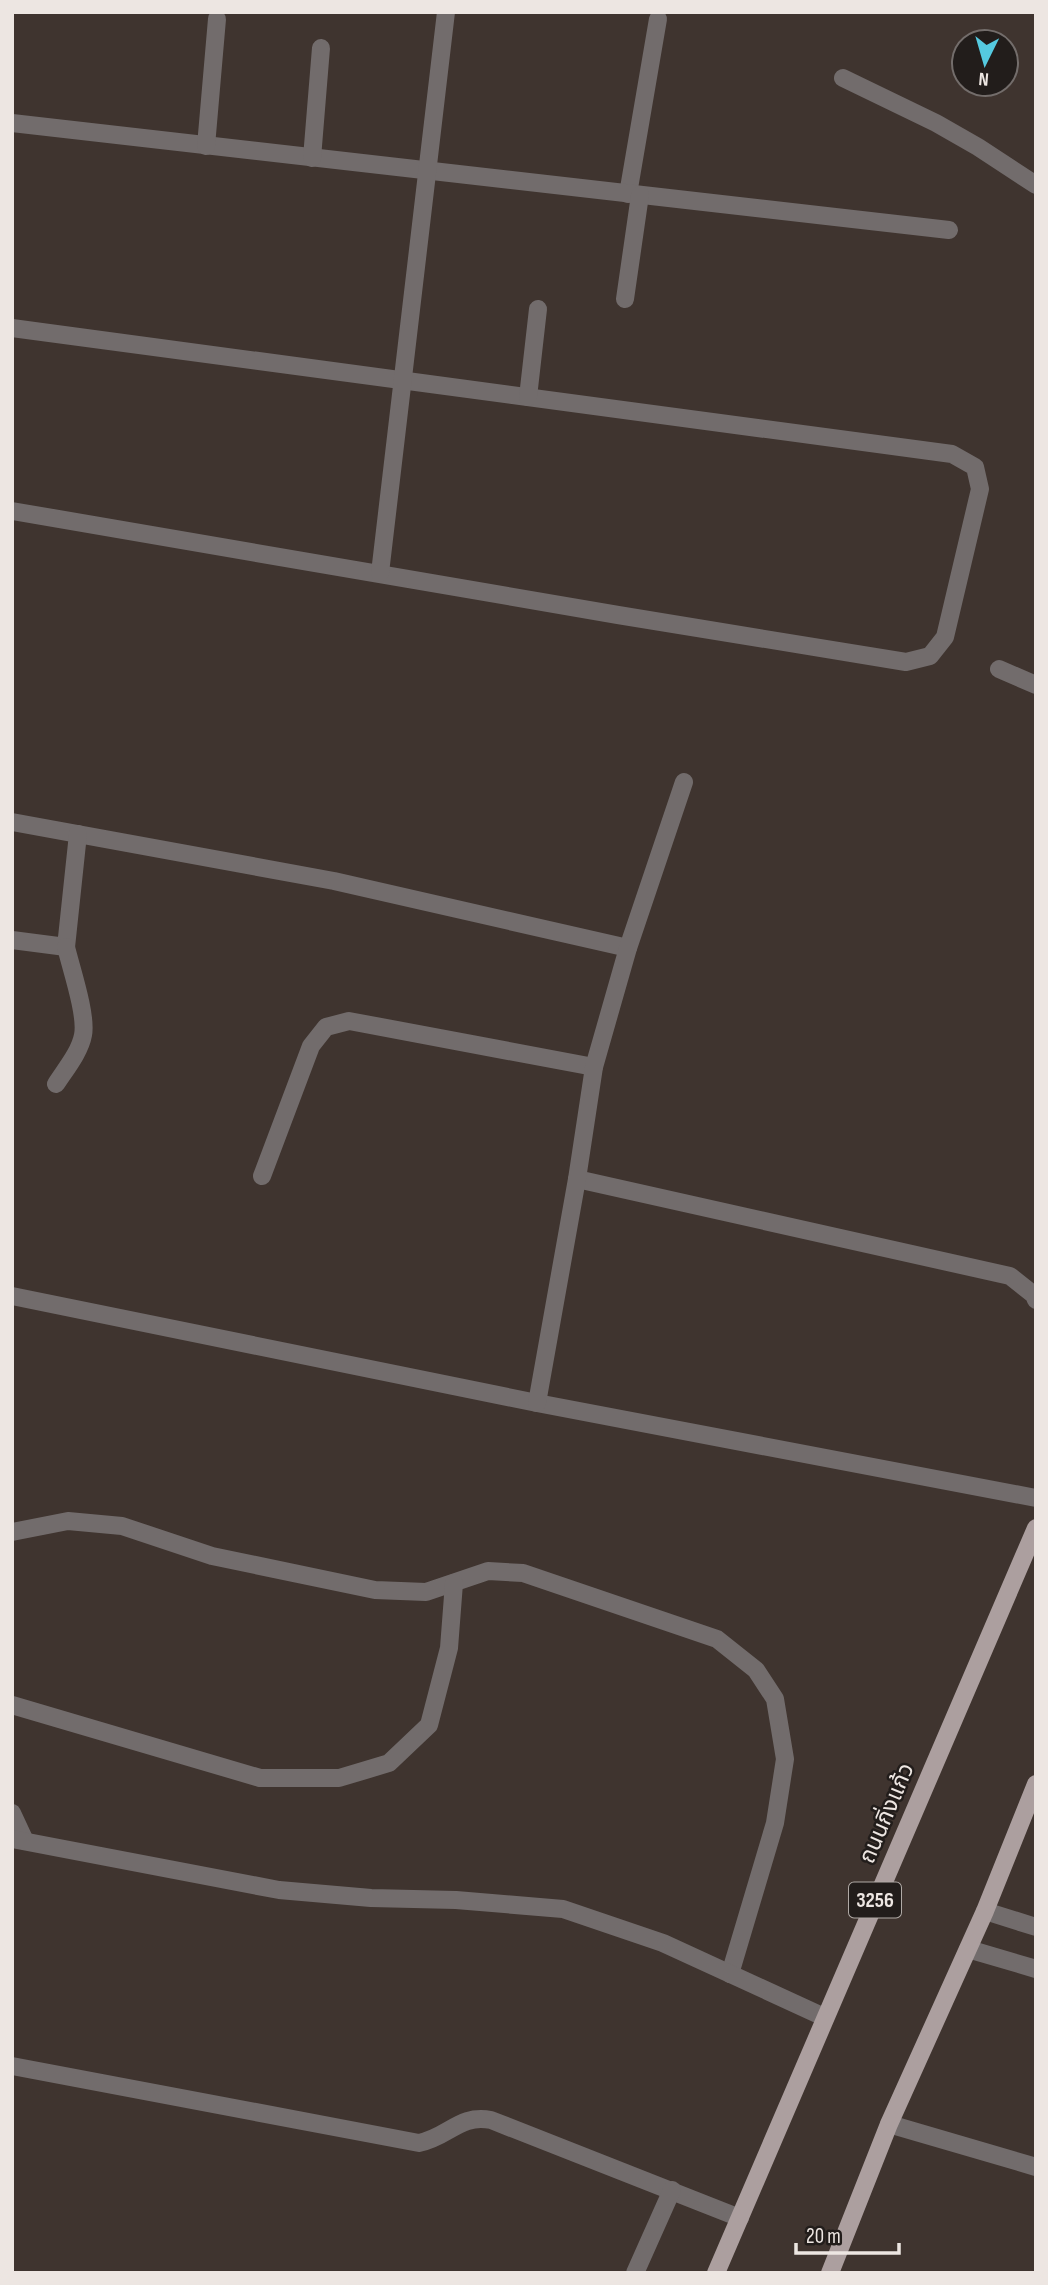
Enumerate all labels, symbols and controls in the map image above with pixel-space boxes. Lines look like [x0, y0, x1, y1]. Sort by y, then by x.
north arrow [950, 28, 1020, 98]
text: N [978, 67, 990, 90]
street label: ถนนกิ่งแก้ว [852, 1758, 921, 1868]
road number: 3256 [849, 1882, 901, 1918]
scale bar [796, 2212, 899, 2256]
text: 20 m [806, 2224, 841, 2249]

